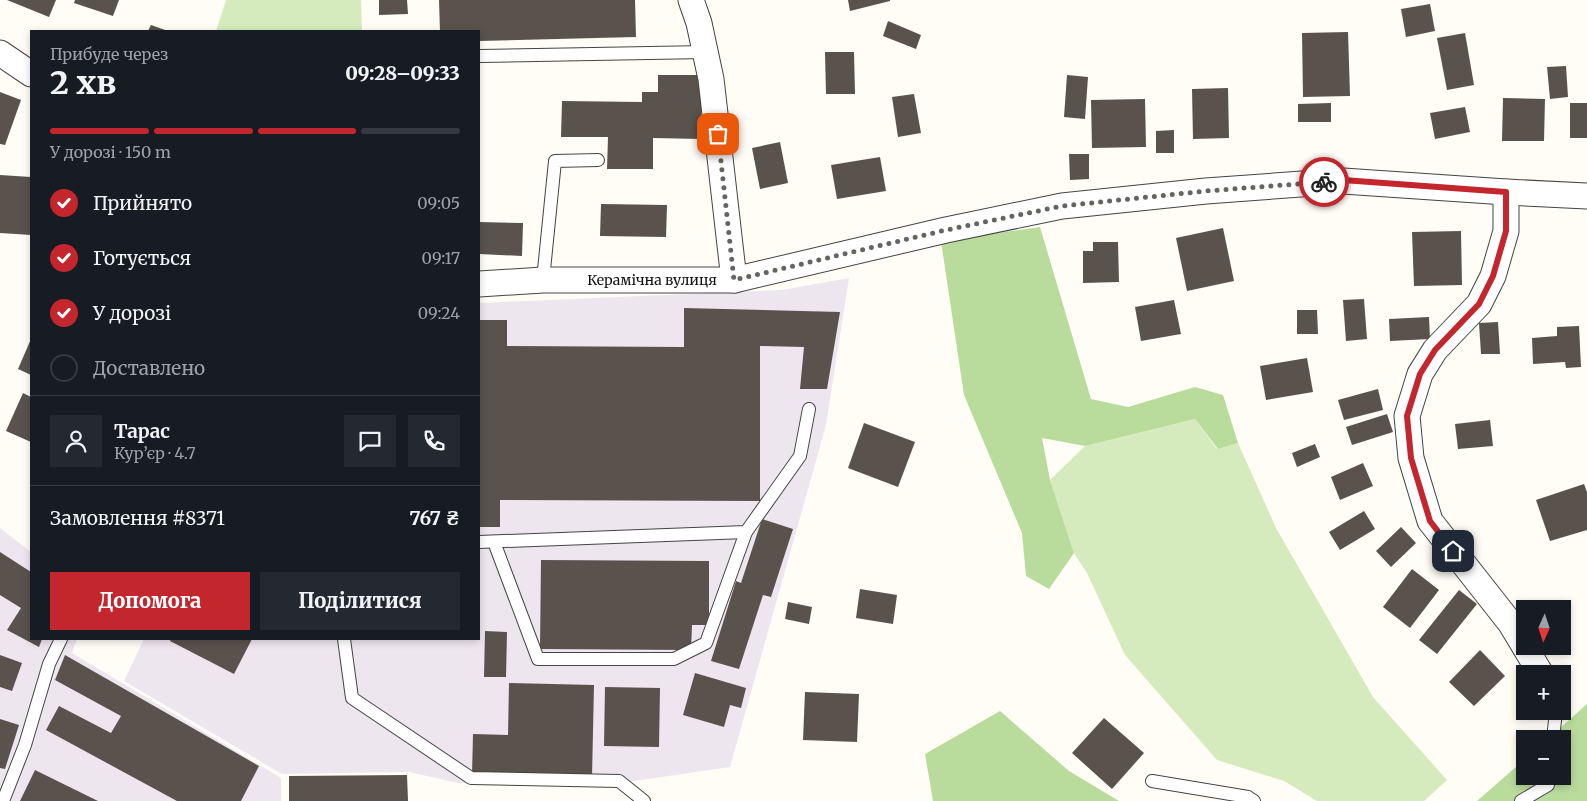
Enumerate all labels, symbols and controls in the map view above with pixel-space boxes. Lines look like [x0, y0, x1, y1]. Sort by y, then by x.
text: Прибуде через [50, 44, 168, 64]
text: 09:28–09:33 [345, 61, 460, 85]
text: 2 хв [50, 63, 116, 103]
pin [697, 113, 739, 155]
icon: bag [704, 120, 732, 148]
text: У дорозі · 150 m [50, 142, 171, 162]
courier [1299, 157, 1349, 207]
icon: bike [1310, 168, 1338, 196]
icon: check [50, 189, 78, 217]
text: Прийнято [93, 191, 192, 215]
text: 09:05 [417, 193, 460, 213]
icon: check [50, 244, 78, 272]
text: Готується [93, 246, 191, 270]
text: 09:17 [422, 248, 460, 268]
street label: Керамічна вулиця [587, 271, 717, 289]
icon: check [50, 299, 78, 327]
text: У дорозі [93, 301, 171, 325]
text: 09:24 [418, 303, 460, 323]
text: Доставлено [93, 356, 205, 380]
button: person [50, 415, 102, 467]
button: chat [344, 415, 396, 467]
button: phone [408, 415, 460, 467]
text: Тарас [114, 419, 170, 443]
text: Кур’єр · 4.7 [114, 443, 196, 463]
text: Замовлення #8371 [50, 506, 225, 530]
text: 767 ₴ [409, 506, 460, 530]
pin [1432, 530, 1474, 572]
icon: home [1439, 537, 1467, 565]
button: Допомога [50, 572, 250, 630]
button: Поділитися [260, 572, 460, 630]
north arrow [1516, 600, 1571, 655]
map controls [1516, 600, 1571, 785]
button: + [1516, 665, 1571, 720]
button: − [1516, 730, 1571, 785]

